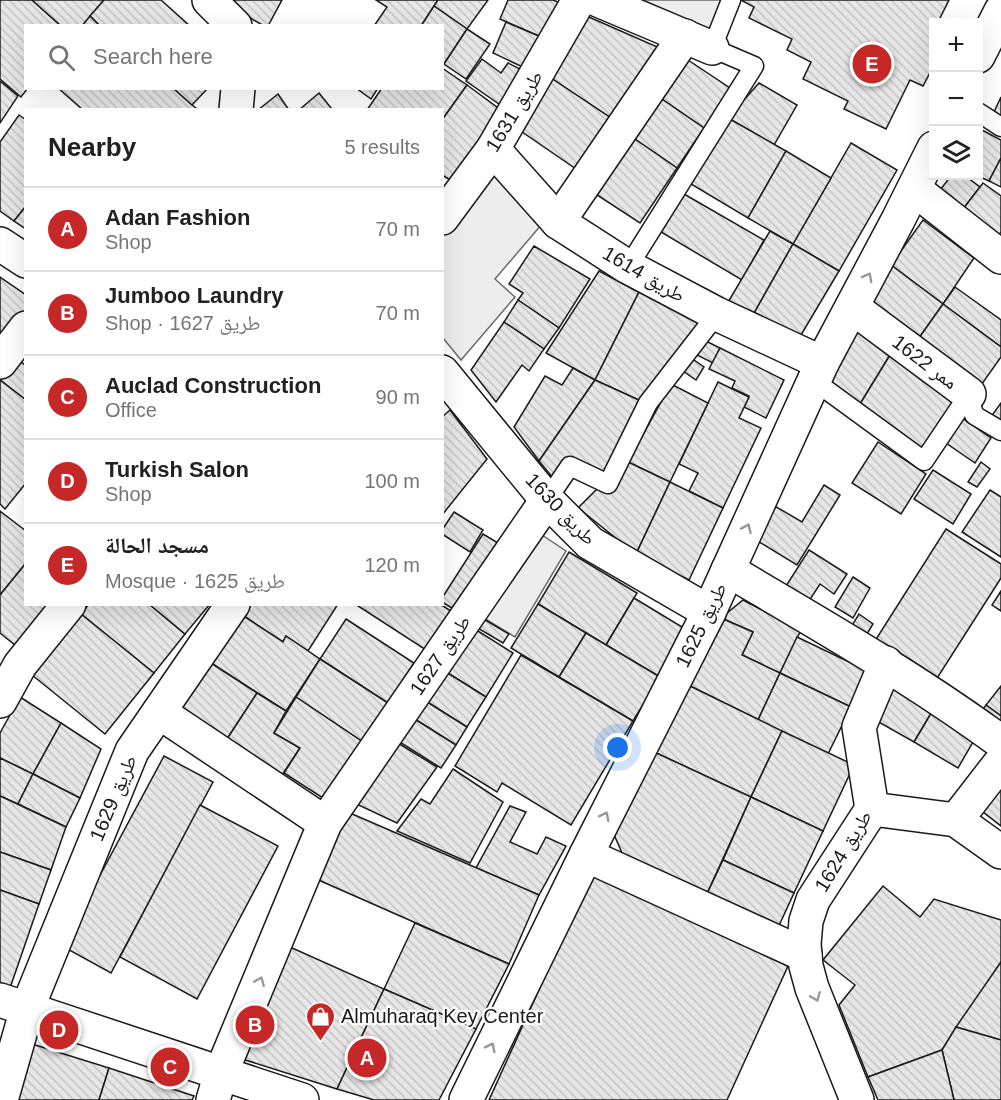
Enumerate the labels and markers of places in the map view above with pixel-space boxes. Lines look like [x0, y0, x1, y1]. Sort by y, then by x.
pin: E [852, 42, 892, 86]
shop icon: Almuharaq Key Center [304, 1000, 336, 1042]
pin: B [236, 1002, 274, 1048]
place label: Almuharaq Key Center [341, 1005, 544, 1027]
pin: D [40, 1008, 78, 1052]
pin: A [348, 1036, 386, 1080]
pin: C [150, 1044, 190, 1090]

